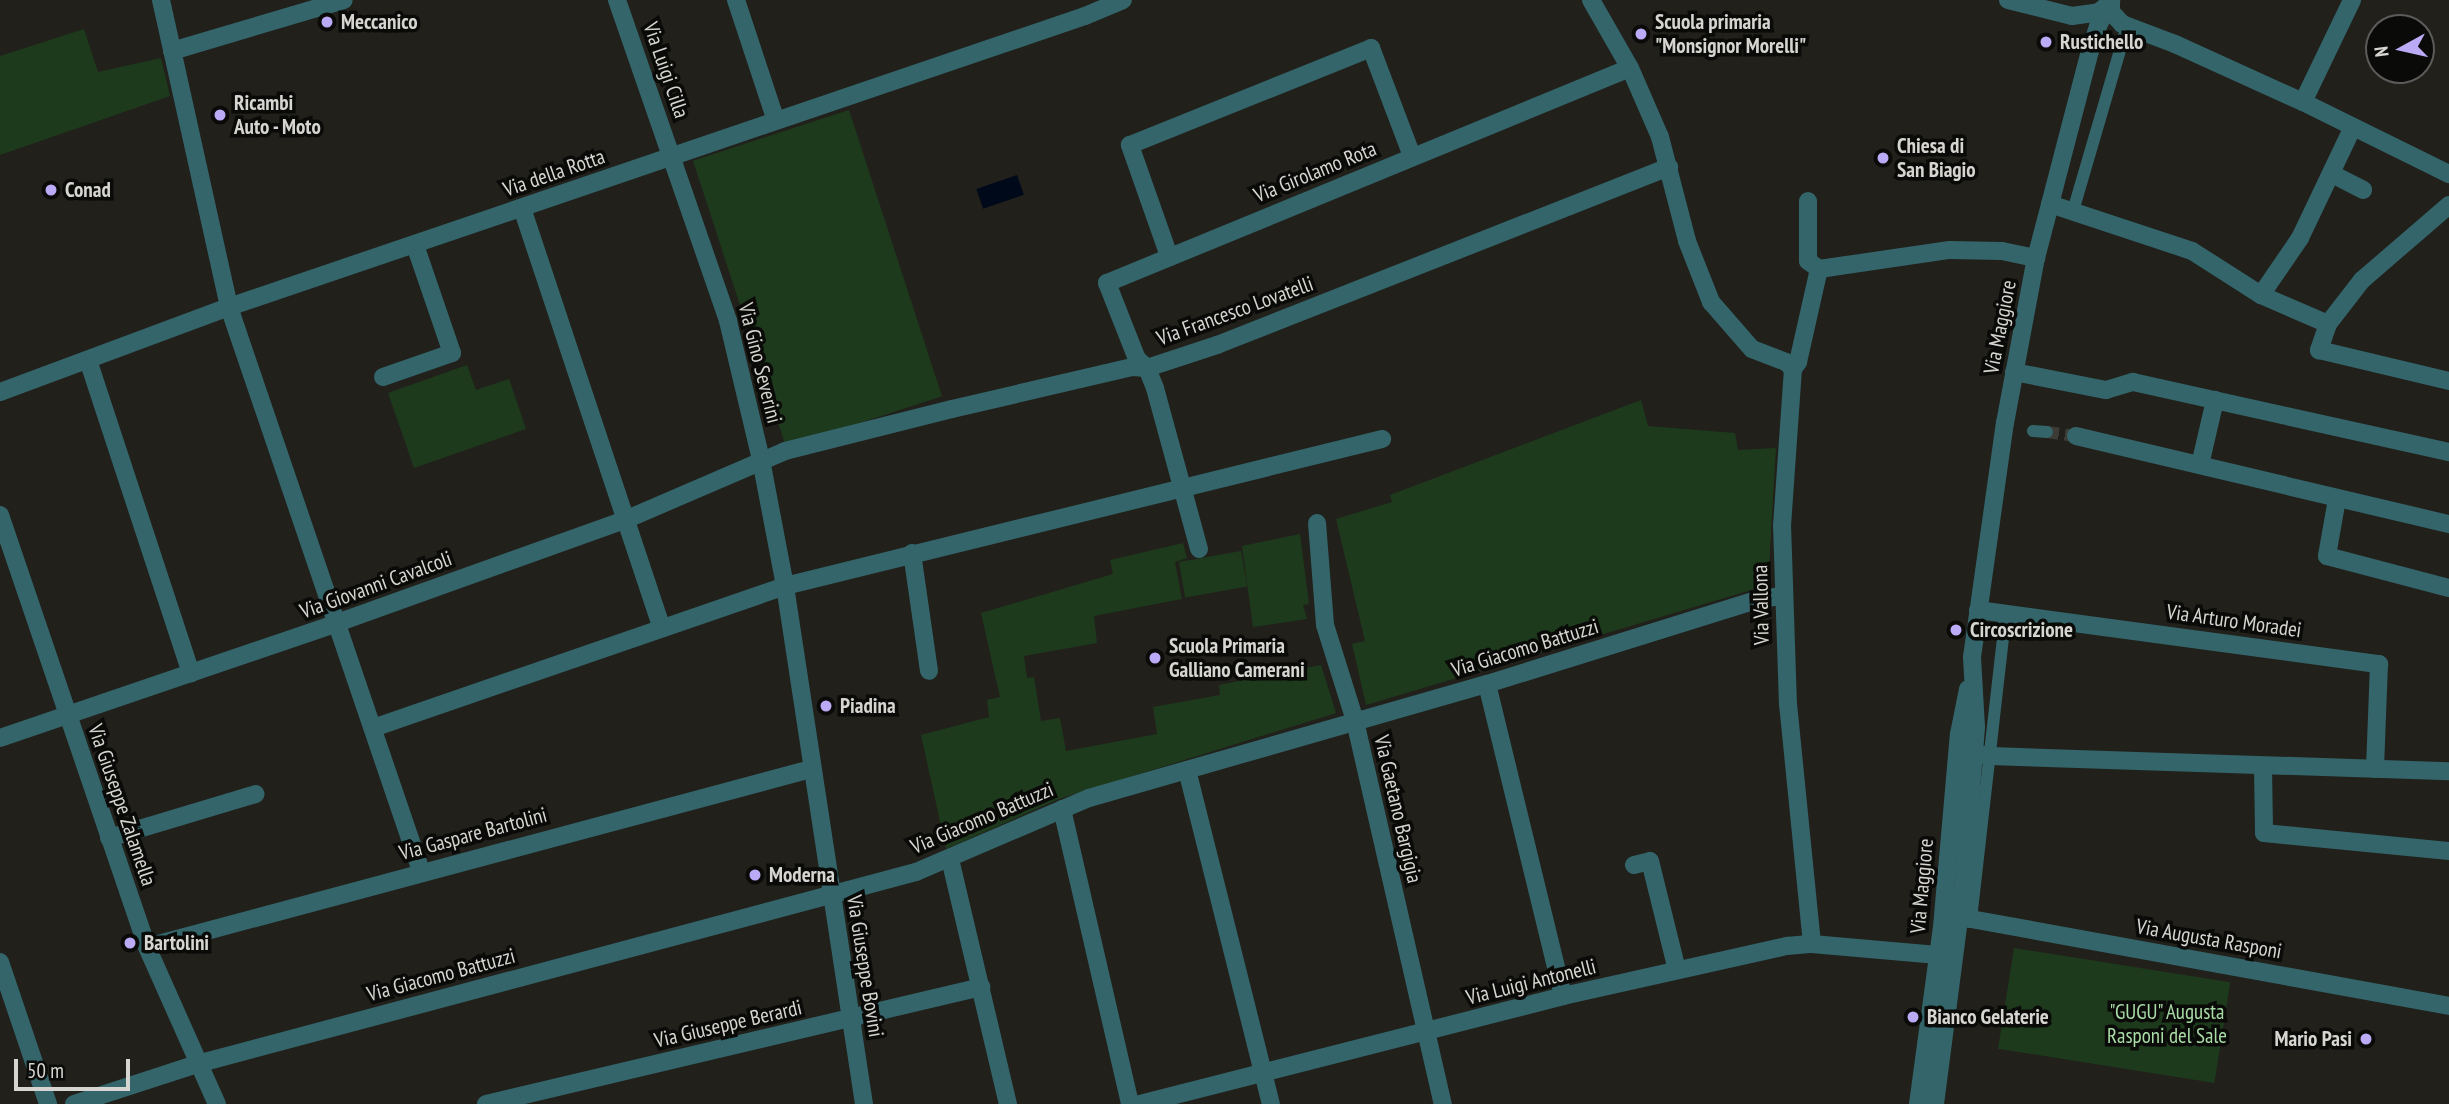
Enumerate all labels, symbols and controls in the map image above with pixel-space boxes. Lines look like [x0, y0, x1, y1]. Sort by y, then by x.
place label: Meccanico [341, 9, 418, 35]
place label: Scuola primaria "Monsignor Morelli" [1655, 9, 1806, 59]
marker: Meccanico [319, 14, 335, 30]
north arrow [2365, 14, 2435, 84]
street label: Via Luigi Cilla [638, 19, 694, 121]
marker: Scuola primaria "Monsignor Morelli" [1633, 26, 1649, 42]
place label: Rustichello [2060, 29, 2143, 55]
marker: Rustichello [2038, 34, 2054, 50]
text: N [2369, 45, 2394, 58]
place label: Ricambi Auto - Moto [234, 90, 323, 140]
marker: Ricambi Auto - Moto [212, 107, 228, 123]
place label: Chiesa di San Biagio [1897, 133, 1976, 183]
street label: Via Girolamo Rota [1250, 136, 1380, 208]
street label: Via della Rotta [500, 144, 608, 202]
marker: Chiesa di San Biagio [1875, 150, 1891, 166]
place label: Conad [65, 177, 111, 203]
marker: Conad [43, 182, 59, 198]
street label: Via Francesco Lovatelli [1153, 271, 1317, 351]
street label: Via Maggiore [1979, 278, 2021, 376]
street label: Via Gino Severini [733, 300, 787, 426]
street label: Via Giovanni Cavalcoli [297, 546, 455, 624]
street label: Via Vallona [1748, 564, 1774, 646]
street label: Via Arturo Moradei [2165, 599, 2303, 643]
street label: Via Giacomo Battuzzi [1448, 614, 1602, 682]
place label: Circoscrizione [1970, 617, 2073, 643]
marker: Circoscrizione [1948, 622, 1964, 638]
place label: Scuola Primaria Galliano Camerani [1169, 633, 1305, 683]
marker: Scuola Primaria Galliano Camerani [1147, 650, 1163, 666]
place label: Piadina [840, 693, 896, 719]
marker: Piadina [818, 698, 834, 714]
street label: Via Giuseppe Zalamella [83, 721, 161, 889]
street label: Via Gaetano Bargigia [1369, 733, 1427, 885]
street label: Via Giacomo Battuzzi [907, 777, 1057, 859]
street label: Via Gaspare Bartolini [396, 802, 550, 866]
street label: Via Maggiore [1905, 838, 1939, 934]
place label: Moderna [769, 862, 835, 888]
marker: Moderna [747, 867, 763, 883]
street label: Via Giuseppe Bovini [841, 893, 889, 1039]
street label: Via Augusta Rasponi [2134, 914, 2284, 964]
place label: Bartolini [144, 930, 209, 956]
marker: Bartolini [122, 935, 138, 951]
street label: Via Giacomo Battuzzi [364, 943, 518, 1007]
street label: Via Luigi Antonelli [1463, 954, 1599, 1010]
street label: Via Giuseppe Berardi [652, 995, 804, 1053]
park label: "GUGU" Augusta Rasponi del Sale [2107, 999, 2227, 1049]
place label: Bianco Gelaterie [1927, 1004, 2049, 1030]
marker: Bianco Gelaterie [1905, 1009, 1921, 1025]
place label: Mario Pasi [2275, 1026, 2352, 1052]
marker: Mario Pasi [2358, 1031, 2374, 1047]
scale bar [18, 1044, 133, 1088]
text: 50 m [27, 1057, 64, 1084]

